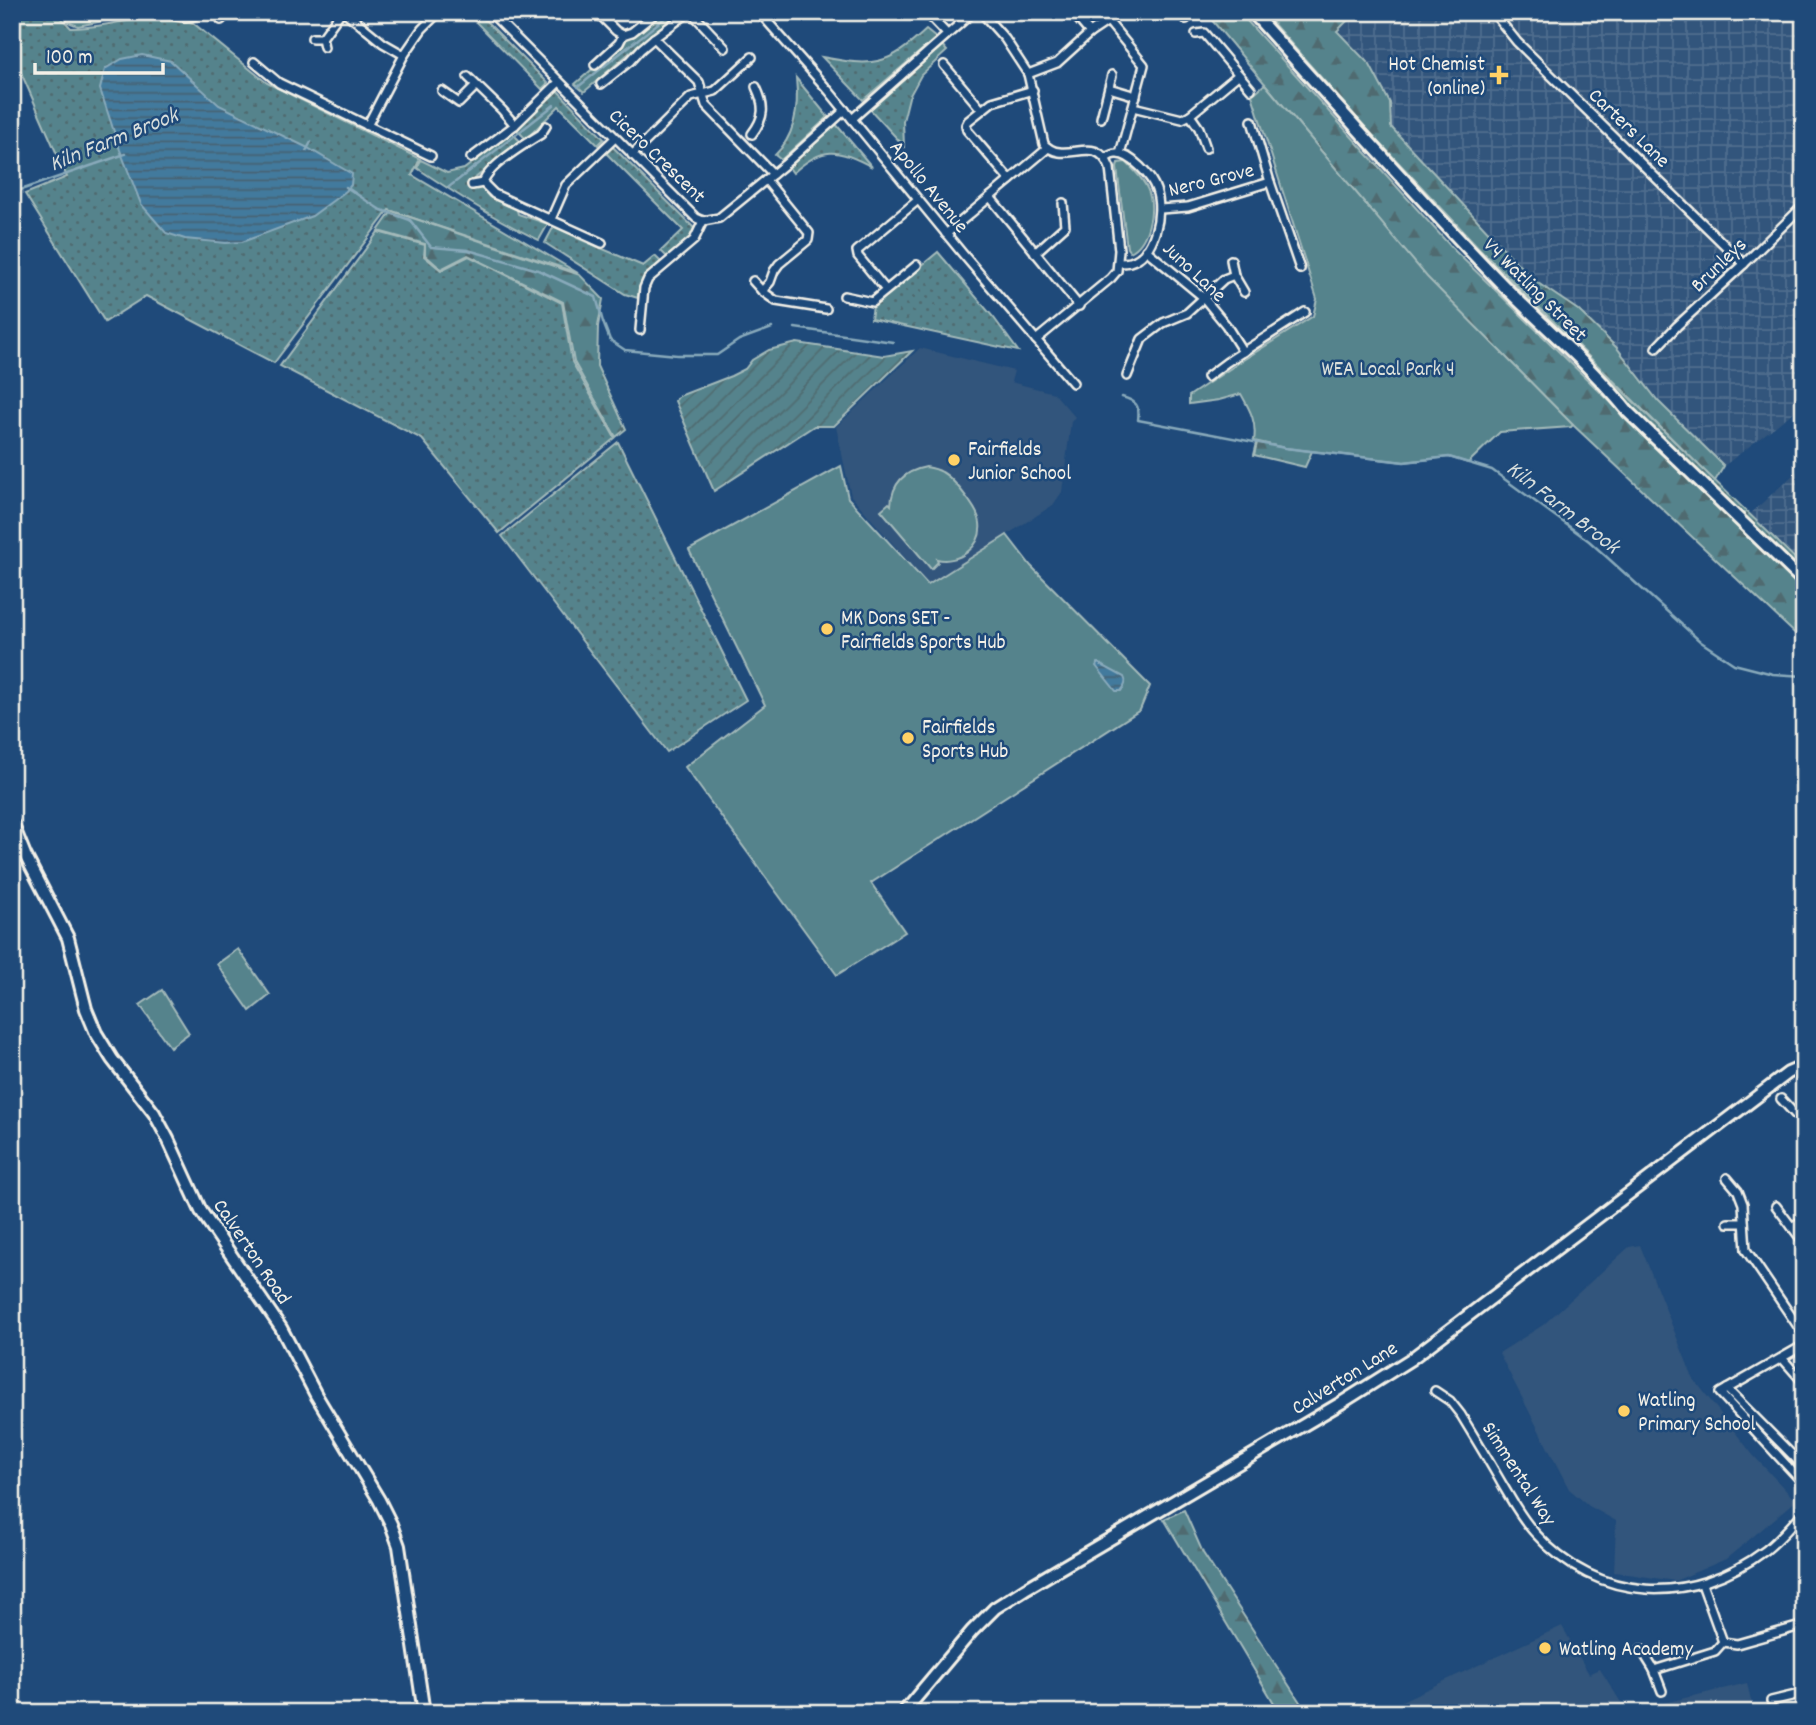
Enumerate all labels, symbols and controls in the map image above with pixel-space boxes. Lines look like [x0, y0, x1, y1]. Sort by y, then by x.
scale bar [35, 32, 163, 76]
text: 100 m [46, 44, 93, 74]
place label: Hot Chemist (online) [1388, 51, 1485, 105]
marker: Hot Chemist (online) [1491, 67, 1507, 83]
street label: Carters Lane [1580, 82, 1676, 176]
water label: Kiln Farm Brook [45, 99, 186, 182]
street label: Cicero Crescent [600, 103, 712, 212]
street label: Apollo Avenue [881, 135, 975, 241]
street label: Nero Grove [1166, 157, 1258, 207]
street label: V4 Watling Street [1475, 232, 1593, 350]
street label: Brunleys [1685, 232, 1755, 301]
street label: Juno Lane [1154, 236, 1232, 311]
park label: WEA Local Park 4 [1321, 356, 1455, 386]
place label: Fairfields Junior School [968, 436, 1071, 490]
marker: Fairfields Junior School [946, 452, 962, 468]
water label: Kiln Farm Brook [1498, 454, 1628, 565]
place label: MK Dons SET - Fairfields Sports Hub [841, 605, 1006, 659]
marker: MK Dons SET - Fairfields Sports Hub [819, 621, 835, 637]
place label: Fairfields Sports Hub [922, 714, 1008, 768]
marker: Fairfields Sports Hub [900, 730, 916, 746]
street label: Calverton Road [204, 1194, 297, 1312]
street label: Calverton Lane [1287, 1335, 1404, 1424]
place label: Watling Primary School [1638, 1387, 1756, 1441]
marker: Watling Primary School [1616, 1403, 1632, 1419]
street label: Simmental Way [1473, 1417, 1563, 1533]
place label: Watling Academy [1559, 1636, 1693, 1666]
marker: Watling Academy [1537, 1640, 1553, 1656]

